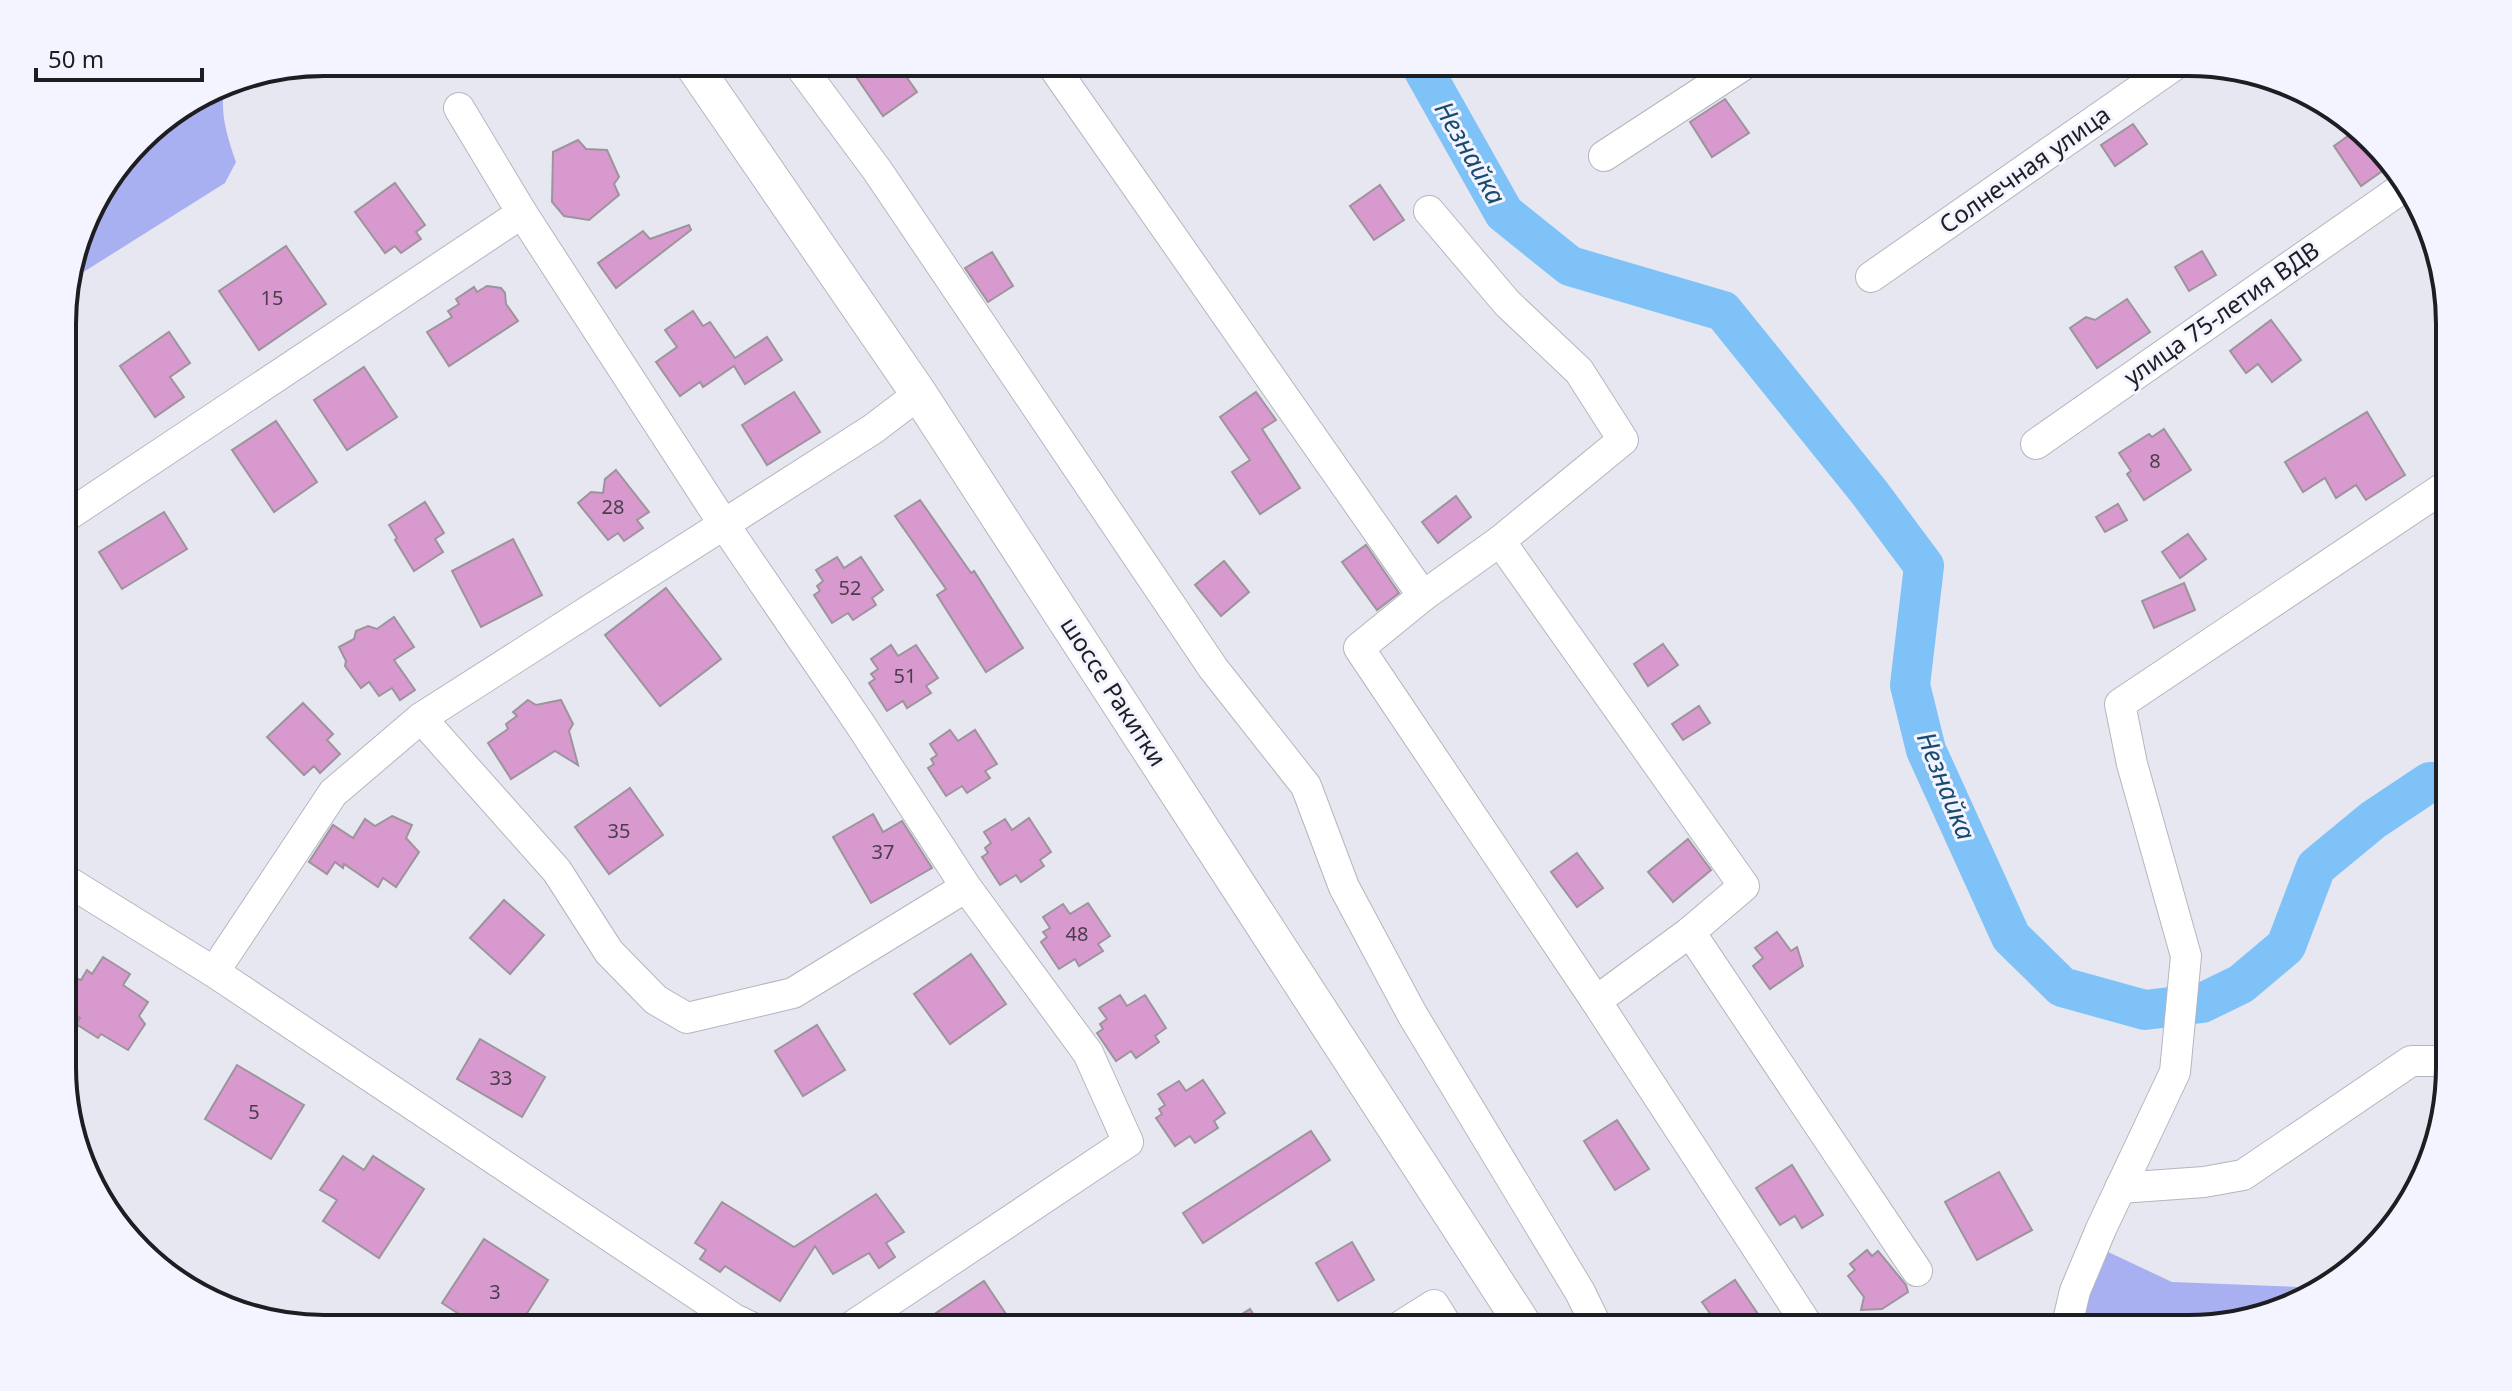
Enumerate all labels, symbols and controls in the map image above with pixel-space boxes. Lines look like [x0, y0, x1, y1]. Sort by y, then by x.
scale bar [36, 32, 202, 82]
text: 50 m [48, 42, 104, 75]
water label: Незнайка [1427, 94, 1515, 211]
street label: Солнечная улица [1932, 97, 2116, 240]
street label: улица 75-летия ВДВ [2117, 233, 2325, 393]
house number: 15 [261, 284, 283, 311]
house number: 8 [2149, 447, 2161, 474]
house number: 28 [602, 493, 624, 520]
house number: 52 [839, 574, 861, 601]
street label: шоссе Ракитки [1054, 610, 1175, 772]
house number: 51 [894, 662, 916, 689]
water label: Незнайка [1909, 726, 1985, 845]
house number: 35 [608, 817, 630, 844]
house number: 37 [872, 838, 894, 865]
house number: 48 [1066, 920, 1088, 947]
house number: 33 [490, 1064, 512, 1091]
house number: 5 [248, 1098, 260, 1125]
house number: 3 [489, 1278, 501, 1305]

